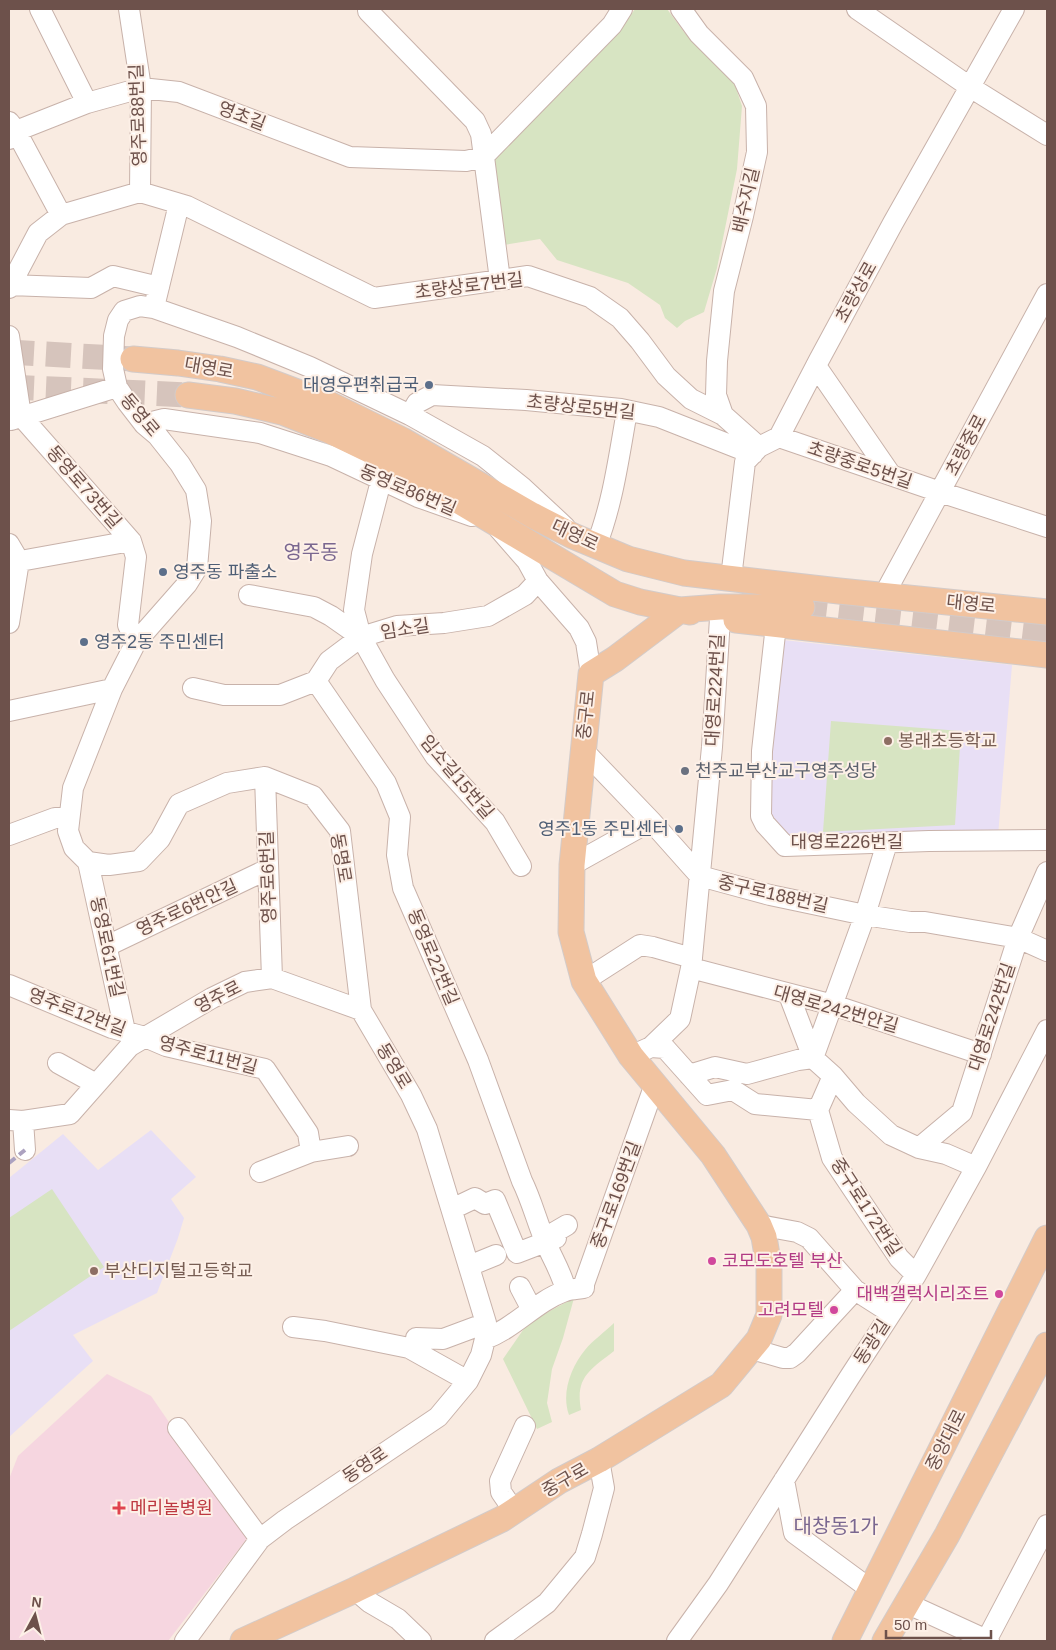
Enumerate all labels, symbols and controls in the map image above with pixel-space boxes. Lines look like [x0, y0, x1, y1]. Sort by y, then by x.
street label: 영주로88번길 [126, 63, 150, 167]
street label: 영초길 [215, 98, 269, 134]
street label: 배수지길 [729, 165, 763, 235]
street label: 초량상로 [831, 258, 881, 326]
street label: 초량상로7번길 [414, 269, 524, 303]
street label: 대영로 [183, 354, 235, 382]
place label: 대영우편취급국 [303, 375, 419, 395]
marker: 대영우편취급국 [423, 379, 435, 391]
street label: 동영로 [116, 390, 164, 440]
street label: 초량상로5번길 [526, 391, 636, 423]
street label: 초량중로 [942, 411, 990, 479]
street label: 초량중로5번길 [805, 438, 915, 492]
street label: 동영로73번길 [43, 442, 125, 532]
street label: 동영로86번길 [357, 461, 459, 519]
street label: 대영로 [548, 515, 602, 555]
district label: 영주동 [283, 541, 339, 563]
place label: 영주동 파출소 [173, 562, 277, 582]
marker: 영주동 파출소 [157, 566, 169, 578]
street label: 대영로 [945, 591, 997, 617]
street label: 임소길 [379, 615, 431, 643]
place label: 영주2동 주민센터 [94, 632, 225, 652]
street label: 대영로224번길 [702, 633, 728, 747]
marker: 영주2동 주민센터 [78, 636, 90, 648]
street label: 중구로 [573, 689, 599, 741]
street label: 임소길15번길 [416, 731, 498, 823]
place label: 봉래초등학교 [898, 731, 997, 751]
marker: 봉래초등학교 [882, 735, 894, 747]
place label: 천주교부산교구영주성당 [695, 761, 877, 781]
marker: 천주교부산교구영주성당 [679, 765, 691, 777]
place label: 영주1동 주민센터 [538, 819, 669, 839]
marker: 영주1동 주민센터 [673, 823, 685, 835]
street label: 영주로6번길 [256, 830, 280, 924]
street label: 동명로 [327, 832, 355, 884]
street label: 대영로226번길 [791, 832, 903, 852]
street label: 중구로188번길 [716, 872, 830, 916]
street label: 영주로6번안길 [133, 876, 241, 940]
street label: 동영로61번길 [87, 895, 127, 999]
street label: 동영로22번길 [404, 906, 462, 1008]
street label: 대영로242번길 [965, 960, 1019, 1074]
street label: 영주로 [191, 977, 245, 1017]
street label: 대영로242번안길 [771, 982, 901, 1036]
street label: 영주로12번길 [25, 984, 129, 1040]
street label: 영주로11번길 [156, 1032, 260, 1078]
street label: 동영로 [373, 1040, 415, 1092]
street label: 중구로169번길 [587, 1139, 645, 1251]
street label: 중구로172번길 [827, 1154, 905, 1260]
place label: 코모도호텔 부산 [722, 1251, 843, 1271]
marker: 코모도호텔 부산 [706, 1255, 718, 1267]
place label: 부산디지털고등학교 [104, 1261, 253, 1281]
marker: 부산디지털고등학교 [88, 1265, 100, 1277]
place label: 대백갤럭시리조트 [857, 1284, 989, 1304]
marker: 대백갤럭시리조트 [993, 1288, 1005, 1300]
place label: 고려모텔 [758, 1300, 824, 1320]
marker: 고려모텔 [828, 1304, 840, 1316]
street label: 동광길 [850, 1316, 894, 1368]
street label: 중앙대로 [922, 1406, 970, 1474]
street label: 동영로 [339, 1443, 391, 1487]
street label: 중구로 [538, 1459, 592, 1501]
place label: 메리놀병원 [130, 1498, 213, 1518]
marker: 메리놀병원 [112, 1501, 126, 1515]
district label: 대창동1가 [794, 1515, 878, 1537]
north arrow [10, 1590, 60, 1640]
text: N [31, 1594, 43, 1611]
scale bar [886, 1608, 991, 1640]
text: 50 m [894, 1616, 927, 1633]

